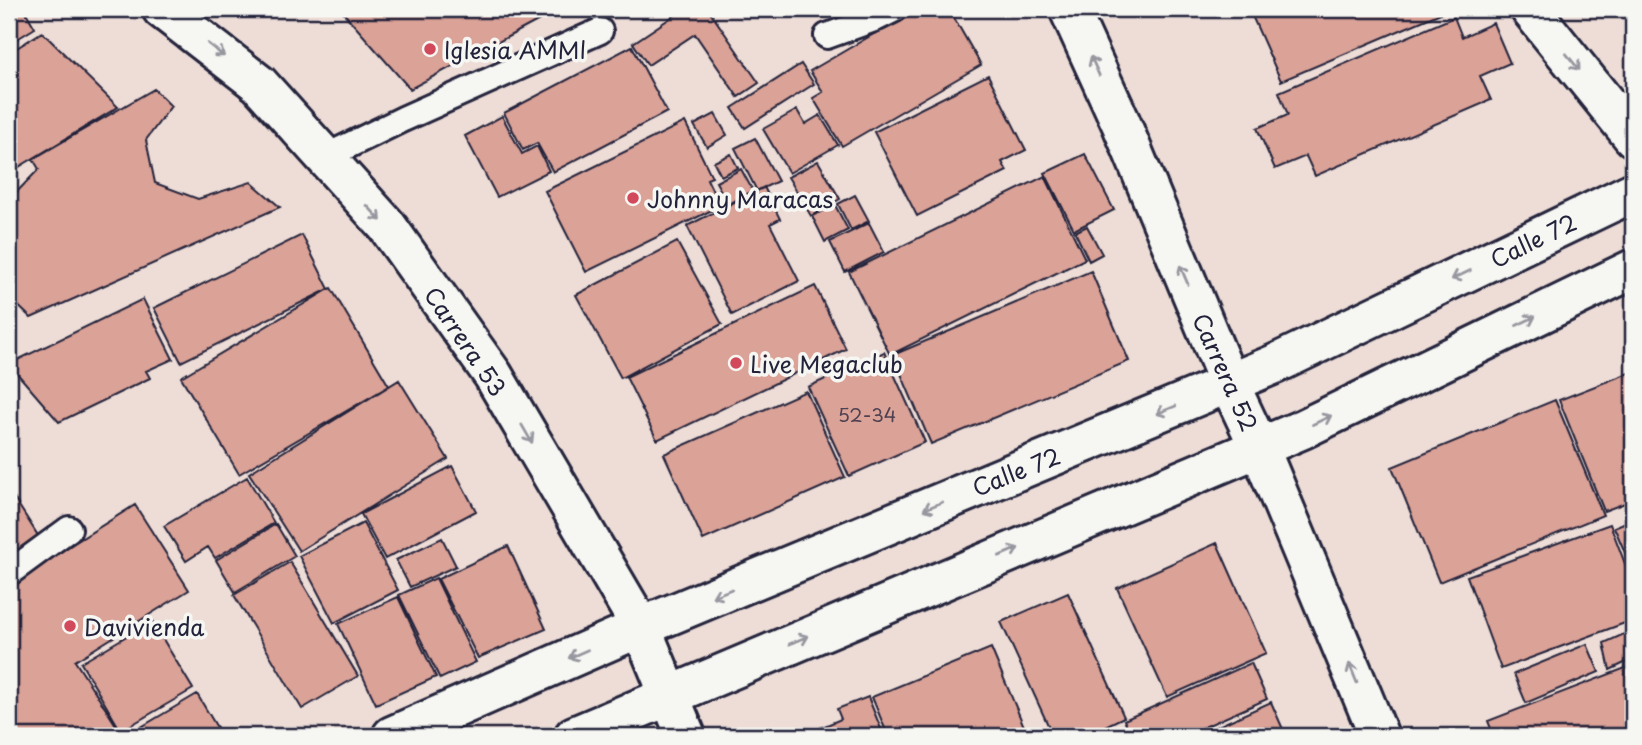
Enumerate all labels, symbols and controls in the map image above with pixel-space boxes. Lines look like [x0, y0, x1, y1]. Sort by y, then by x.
place label: Iglesia AMMI [444, 32, 587, 67]
marker: Iglesia AMMI [422, 41, 438, 57]
one-way arrow [207, 43, 225, 58]
one-way arrow [1565, 52, 1580, 71]
one-way arrow [1088, 55, 1101, 77]
place label: Johnny Maracas [647, 181, 833, 216]
marker: Johnny Maracas [625, 190, 641, 206]
one-way arrow [366, 204, 383, 221]
street label: Calle 72 [1484, 204, 1582, 276]
one-way arrow [1176, 265, 1189, 286]
one-way arrow [1451, 268, 1472, 282]
street label: Carrera 53 [416, 279, 516, 403]
street label: Carrera 52 [1184, 307, 1268, 437]
one-way arrow [1515, 313, 1536, 327]
place label: Live Megaclub [750, 346, 903, 381]
marker: Live Megaclub [728, 355, 744, 371]
house number: 52-34 [838, 400, 896, 428]
one-way arrow [1155, 404, 1177, 417]
one-way arrow [1311, 412, 1332, 426]
one-way arrow [520, 424, 534, 444]
street label: Calle 72 [967, 438, 1065, 504]
one-way arrow [922, 500, 944, 513]
one-way arrow [997, 544, 1019, 557]
one-way arrow [712, 587, 734, 600]
place label: Davivienda [84, 609, 204, 644]
marker: Davivienda [62, 618, 78, 634]
one-way arrow [788, 633, 809, 646]
one-way arrow [568, 648, 589, 661]
one-way arrow [1345, 663, 1358, 685]

